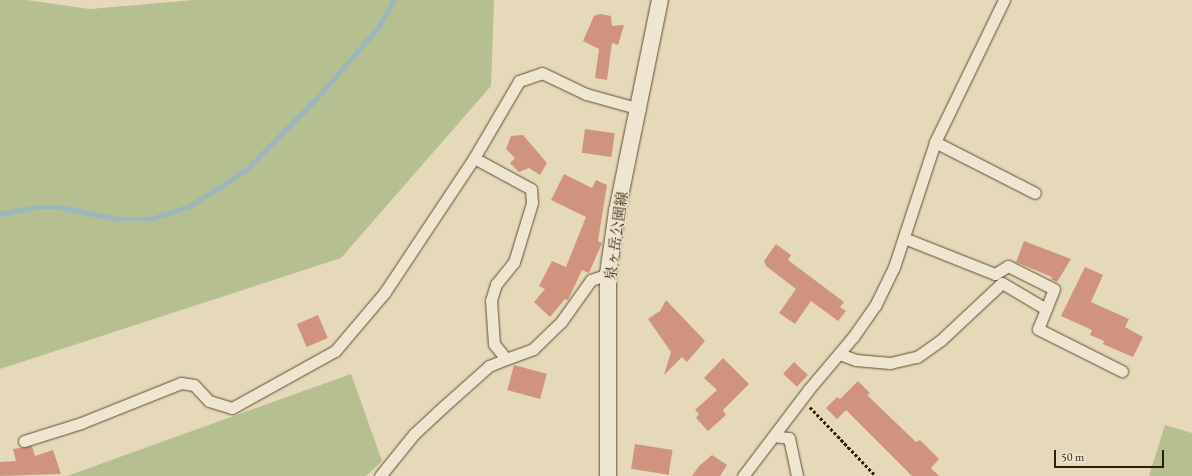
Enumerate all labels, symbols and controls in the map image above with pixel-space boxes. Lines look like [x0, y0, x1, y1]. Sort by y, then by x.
street label: 泉ヶ岳公園線 [601, 190, 631, 282]
scale bar [1056, 442, 1166, 468]
text: 50 m [1061, 449, 1084, 465]

